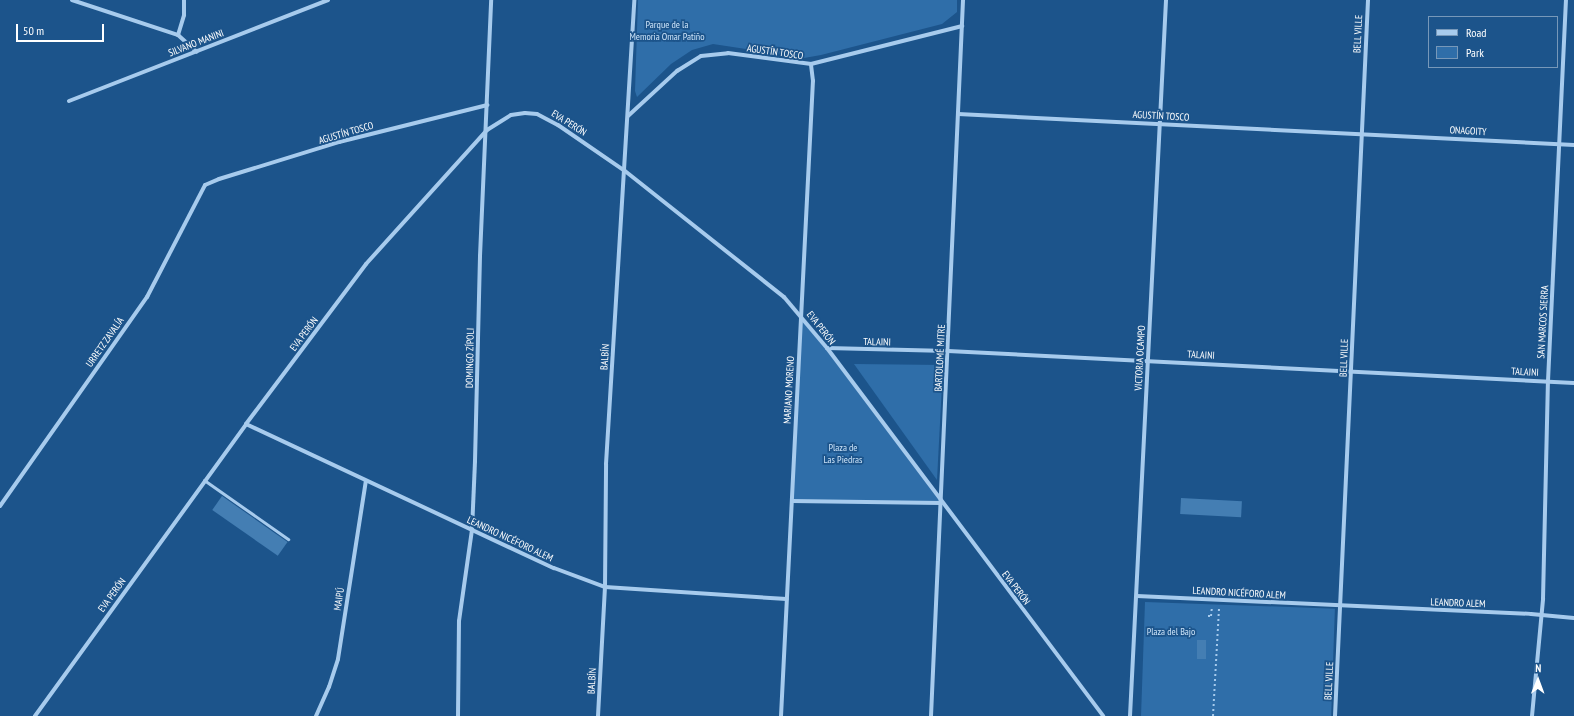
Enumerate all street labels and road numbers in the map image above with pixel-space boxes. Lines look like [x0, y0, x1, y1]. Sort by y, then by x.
street label: BELL VILLE [1351, 14, 1365, 54]
street label: SILVANO MANINI [167, 27, 225, 59]
street label: AGUSTÍN TOSCO [746, 42, 804, 62]
street label: EVA PERÓN [549, 107, 589, 139]
street label: AGUSTÍN TOSCO [1132, 109, 1190, 123]
street label: AGUSTÍN TOSCO [317, 119, 375, 147]
street label: ONAGOITY [1449, 124, 1487, 138]
street label: SAN MARCOS SIERRA [1535, 285, 1551, 359]
street label: EVA PERÓN [804, 309, 838, 347]
street label: URRETZ ZAVALÍA [83, 315, 127, 369]
street label: EVA PERÓN [287, 315, 321, 353]
street label: BARTOLOMÉ MITRE [932, 324, 948, 392]
street label: VICTORIA OCAMPO [1132, 325, 1148, 391]
street label: DOMINGO ZÍPOLI [463, 328, 477, 388]
street label: TALAINI [863, 336, 891, 348]
street label: BELL VILLE [1337, 338, 1351, 378]
street label: BALBÍN [598, 344, 612, 370]
street label: TALAINI [1187, 348, 1215, 362]
street label: MARIANO MORENO [781, 356, 797, 424]
street label: TALAINI [1511, 365, 1539, 379]
street label: LEANDRO NICÉFORO ALEM [465, 514, 555, 564]
street label: EVA PERÓN [999, 569, 1033, 607]
street label: EVA PERÓN [96, 575, 128, 615]
street label: LEANDRO NICÉFORO ALEM [1192, 585, 1286, 601]
street label: MAIPÚ [331, 587, 347, 611]
street label: LEANDRO ALEM [1430, 596, 1486, 610]
street label: BELL VILLE [1322, 661, 1336, 701]
street label: BALBÍN [585, 668, 599, 694]

